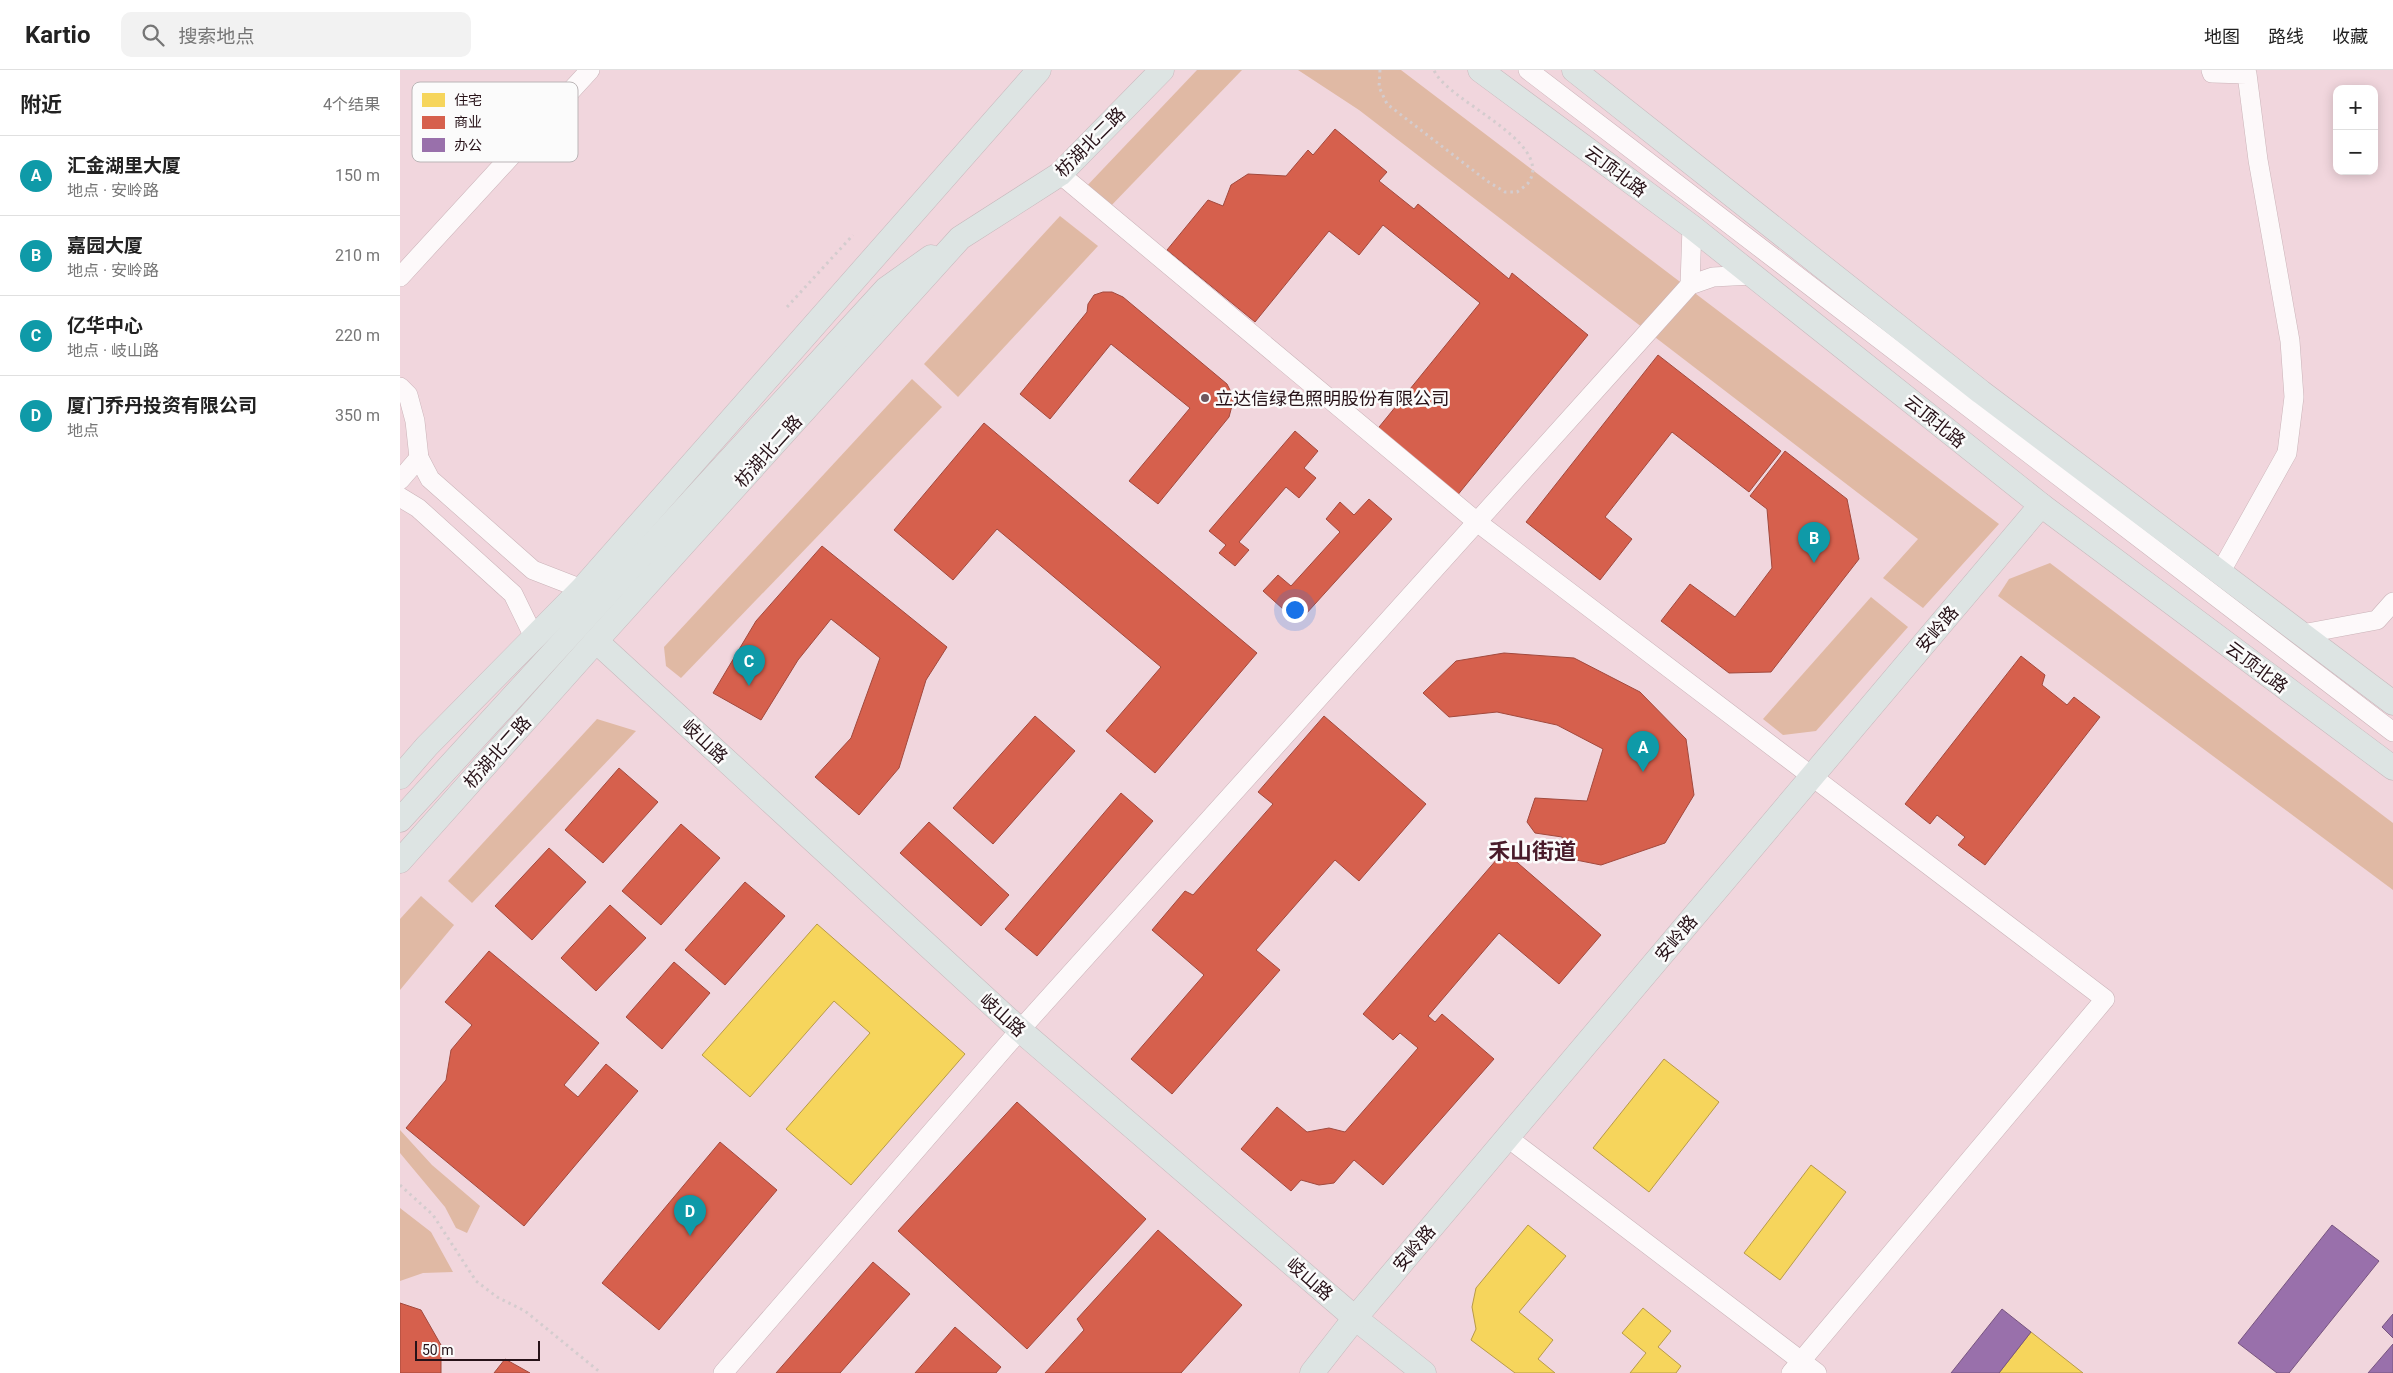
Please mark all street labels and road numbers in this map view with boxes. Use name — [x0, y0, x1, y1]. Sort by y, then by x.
street label: 枋湖北二路 — [1051, 103, 1129, 181]
street label: 云顶北路 — [1581, 141, 1651, 201]
street label: 云顶北路 — [1900, 390, 1970, 452]
street label: 枋湖北二路 — [730, 411, 806, 491]
street label: 安岭路 — [1912, 602, 1962, 656]
street label: 云顶北路 — [2222, 637, 2292, 697]
street label: 枋湖北二路 — [459, 712, 535, 792]
street label: 岐山路 — [678, 715, 732, 767]
street label: 安岭路 — [1651, 911, 1701, 965]
street label: 岐山路 — [976, 989, 1030, 1041]
street label: 安岭路 — [1389, 1221, 1439, 1275]
street label: 岐山路 — [1283, 1253, 1337, 1305]

